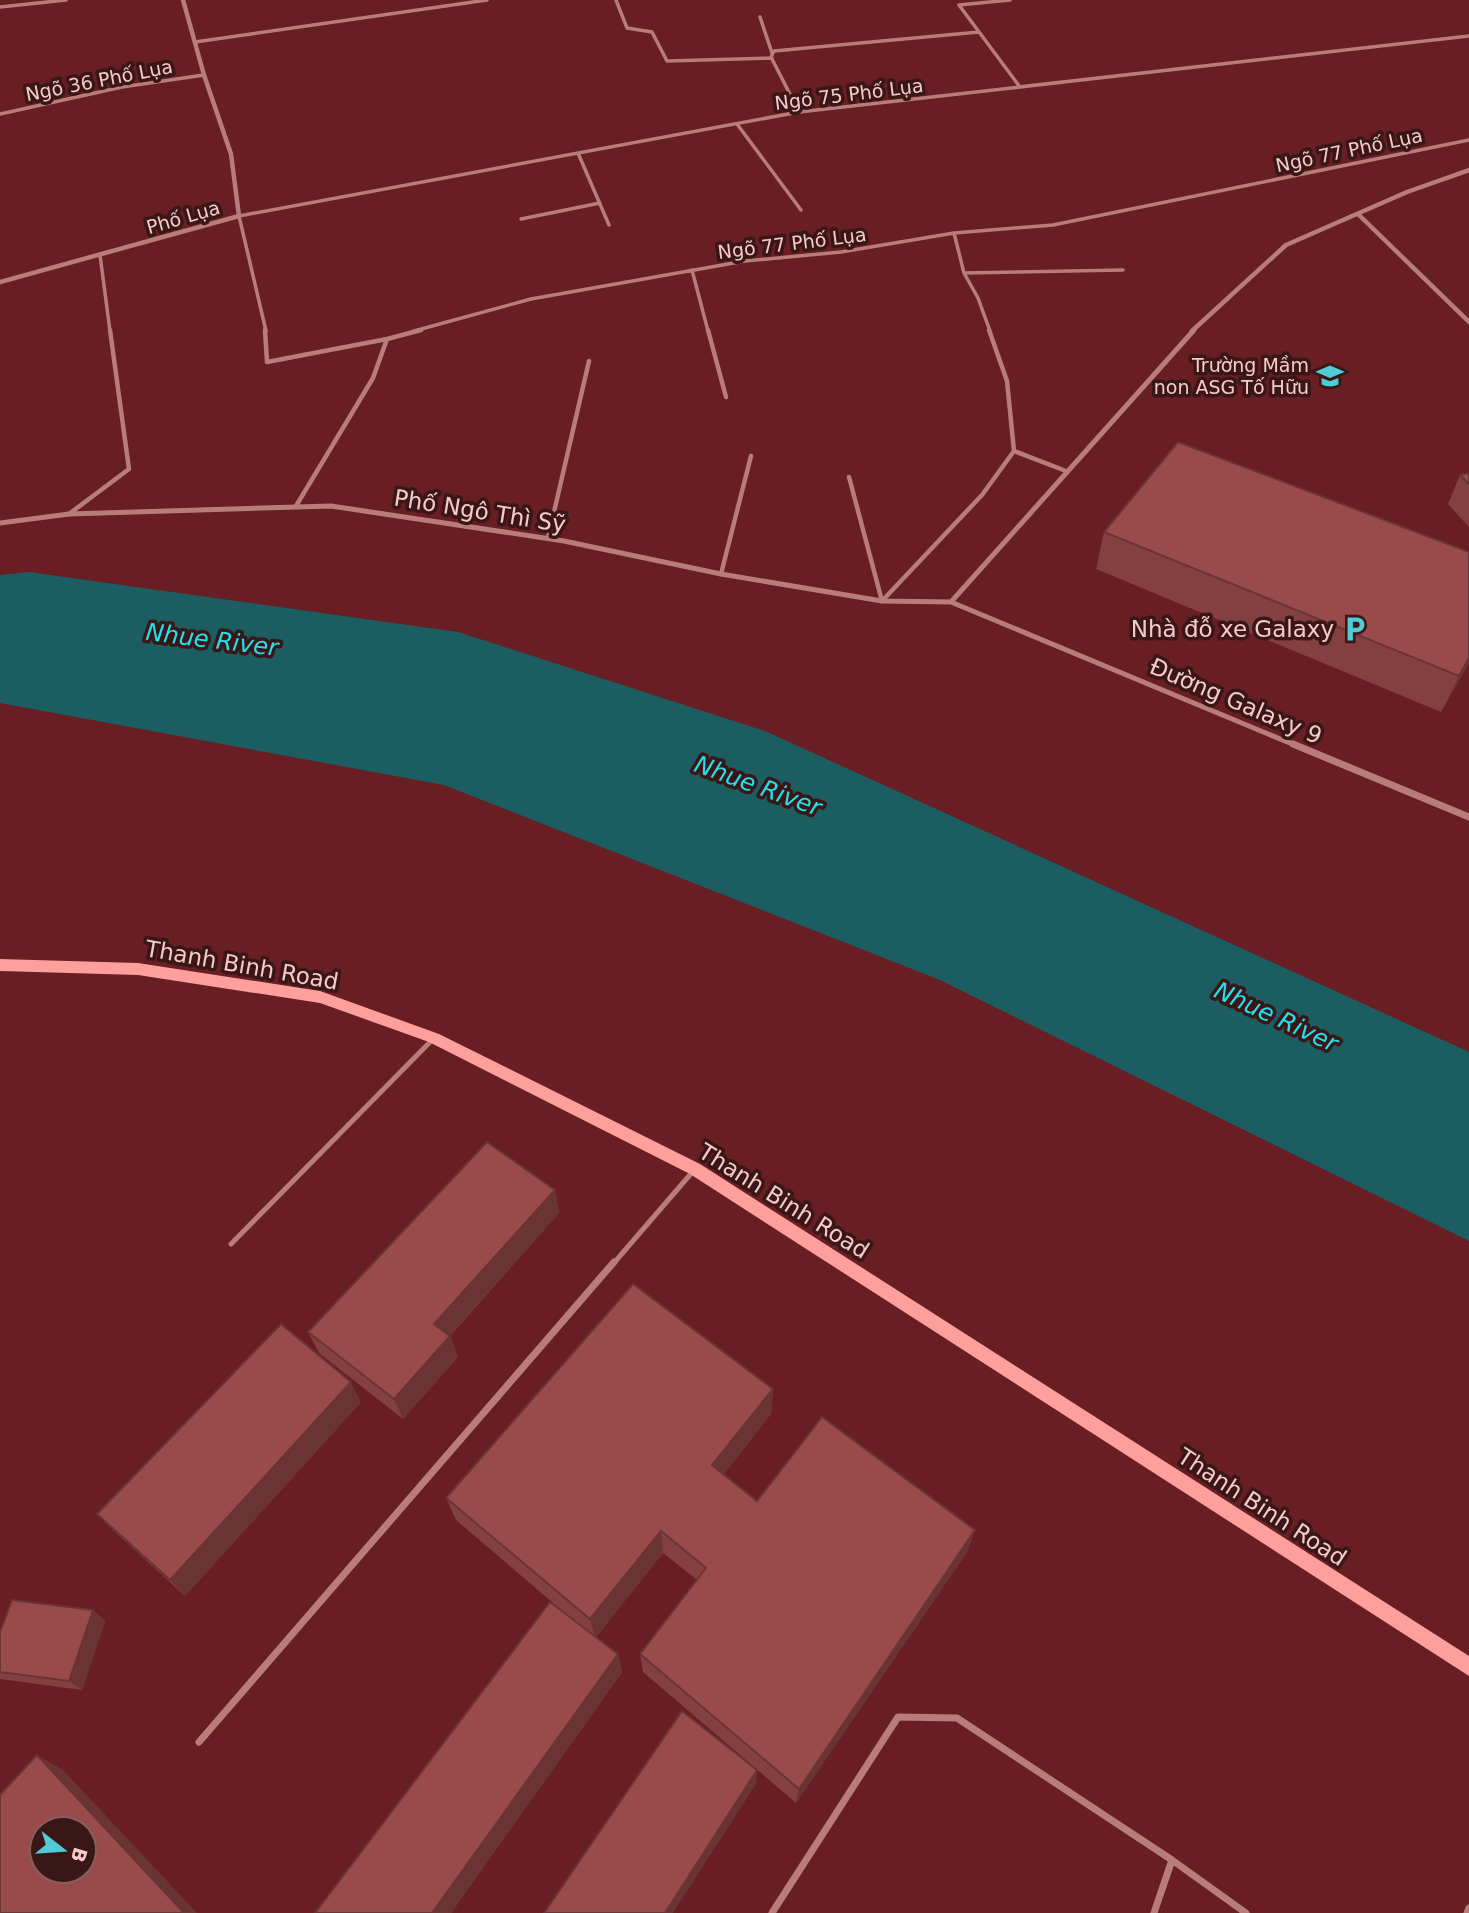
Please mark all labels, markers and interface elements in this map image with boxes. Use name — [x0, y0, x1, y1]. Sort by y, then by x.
street label: Ngõ 36 Phố Lụa — [23, 55, 175, 105]
street label: Ngõ 75 Phố Lụa — [773, 74, 925, 114]
street label: Ngõ 77 Phố Lụa — [1274, 124, 1424, 176]
street label: Phố Lụa — [144, 196, 222, 238]
street label: Ngõ 77 Phố Lụa — [716, 223, 868, 263]
place label: Trường Mầm non ASG Tố Hữu — [1154, 354, 1309, 398]
school or university icon: Trường Mầm non ASG Tố Hữu — [1315, 361, 1345, 391]
street label: Phố Ngô Thì Sỹ — [392, 485, 568, 537]
parking icon: Nhà đỗ xe Galaxy — [1340, 614, 1370, 644]
place label: Nhà đỗ xe Galaxy — [1131, 615, 1334, 642]
water label: Nhue River — [144, 618, 282, 662]
street label: Đường Galaxy 9 — [1146, 653, 1326, 749]
water label: Nhue River — [691, 750, 827, 823]
street label: Thanh Binh Road — [142, 935, 341, 995]
water label: Nhue River — [1210, 976, 1344, 1059]
street label: Thanh Binh Road — [693, 1138, 874, 1264]
street label: Thanh Binh Road — [1172, 1442, 1351, 1571]
north arrow — [28, 1815, 98, 1885]
text: B — [67, 1845, 92, 1865]

